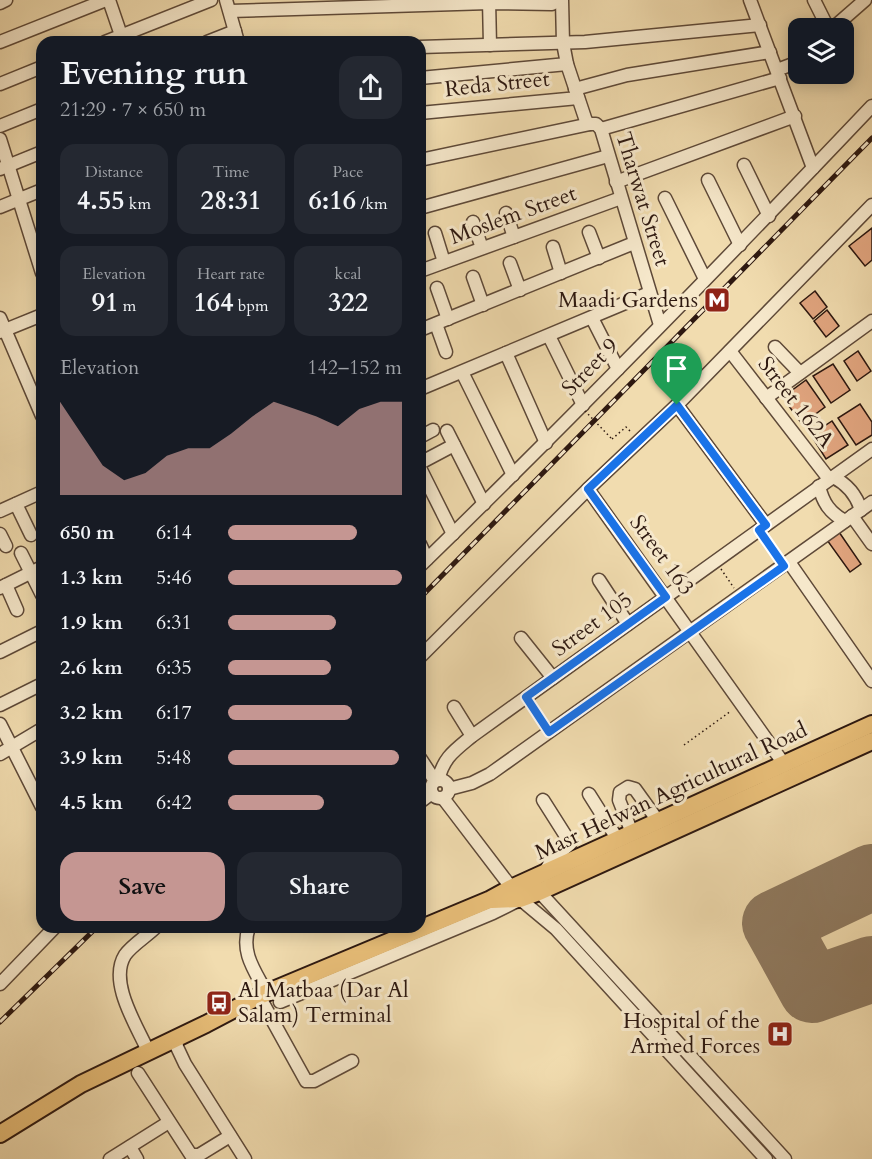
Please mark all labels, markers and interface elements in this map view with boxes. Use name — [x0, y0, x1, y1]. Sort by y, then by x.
map controls — [788, 18, 854, 84]
button: layers — [788, 18, 854, 84]
text: Evening run — [60, 51, 248, 96]
button: share — [339, 56, 402, 119]
street label: Reda Street — [443, 64, 551, 104]
text: 21:29 · 7 × 650 m — [60, 96, 206, 123]
street label: Tharwat Street — [608, 128, 678, 270]
text: Distance — [85, 161, 143, 183]
text: Time — [212, 161, 250, 183]
text: Pace — [333, 161, 363, 183]
street label: Moslem Street — [445, 178, 581, 252]
text: 4.55 — [77, 183, 125, 218]
text: 28:31 — [201, 183, 261, 218]
text: 6:16 — [308, 183, 356, 218]
text: km — [125, 193, 151, 215]
text: /km — [356, 193, 388, 215]
text: Elevation — [82, 263, 146, 285]
text: Heart rate — [197, 263, 265, 285]
text: kcal — [335, 263, 361, 285]
text: 91 — [92, 285, 118, 320]
text: 164 — [194, 285, 234, 320]
text: 322 — [328, 285, 368, 320]
place label: Maadi Gardens — [558, 285, 698, 315]
metro station icon: Maadi Gardens — [702, 285, 732, 315]
text: m — [118, 295, 136, 317]
text: bpm — [234, 295, 268, 317]
street label: Street 9 — [555, 331, 625, 403]
pin — [651, 343, 702, 405]
street label: Street 162A — [751, 350, 841, 454]
icon: arrive — [660, 352, 693, 385]
text: Elevation — [60, 354, 139, 381]
text: 142–152 m — [307, 354, 402, 381]
street label: Street 163 — [623, 509, 701, 601]
text: 650 m — [60, 519, 115, 546]
text: 6:14 — [156, 519, 192, 546]
text: 1.3 km — [60, 564, 123, 591]
text: 5:46 — [156, 564, 192, 591]
street label: Street 105 — [546, 585, 638, 663]
text: 1.9 km — [60, 609, 123, 636]
text: 6:31 — [156, 609, 192, 636]
text: 2.6 km — [60, 654, 123, 681]
text: 6:35 — [156, 654, 192, 681]
text: 3.2 km — [60, 699, 123, 726]
text: 6:17 — [156, 699, 192, 726]
street label: Masr Helwan Agricultural Road — [530, 714, 812, 867]
text: 3.9 km — [60, 744, 123, 771]
text: 5:48 — [156, 744, 192, 771]
text: 4.5 km — [60, 789, 123, 816]
text: 6:42 — [156, 789, 192, 816]
button: Save — [60, 852, 225, 921]
button: Share — [237, 852, 402, 921]
place label: Al Matbaa (Dar Al Salam) Terminal — [238, 975, 409, 1030]
bus stop icon: Al Matbaa (Dar Al Salam) Terminal — [204, 988, 234, 1018]
place label: Hospital of the Armed Forces — [623, 1006, 760, 1061]
hospital icon: Hospital of the Armed Forces — [765, 1019, 795, 1049]

